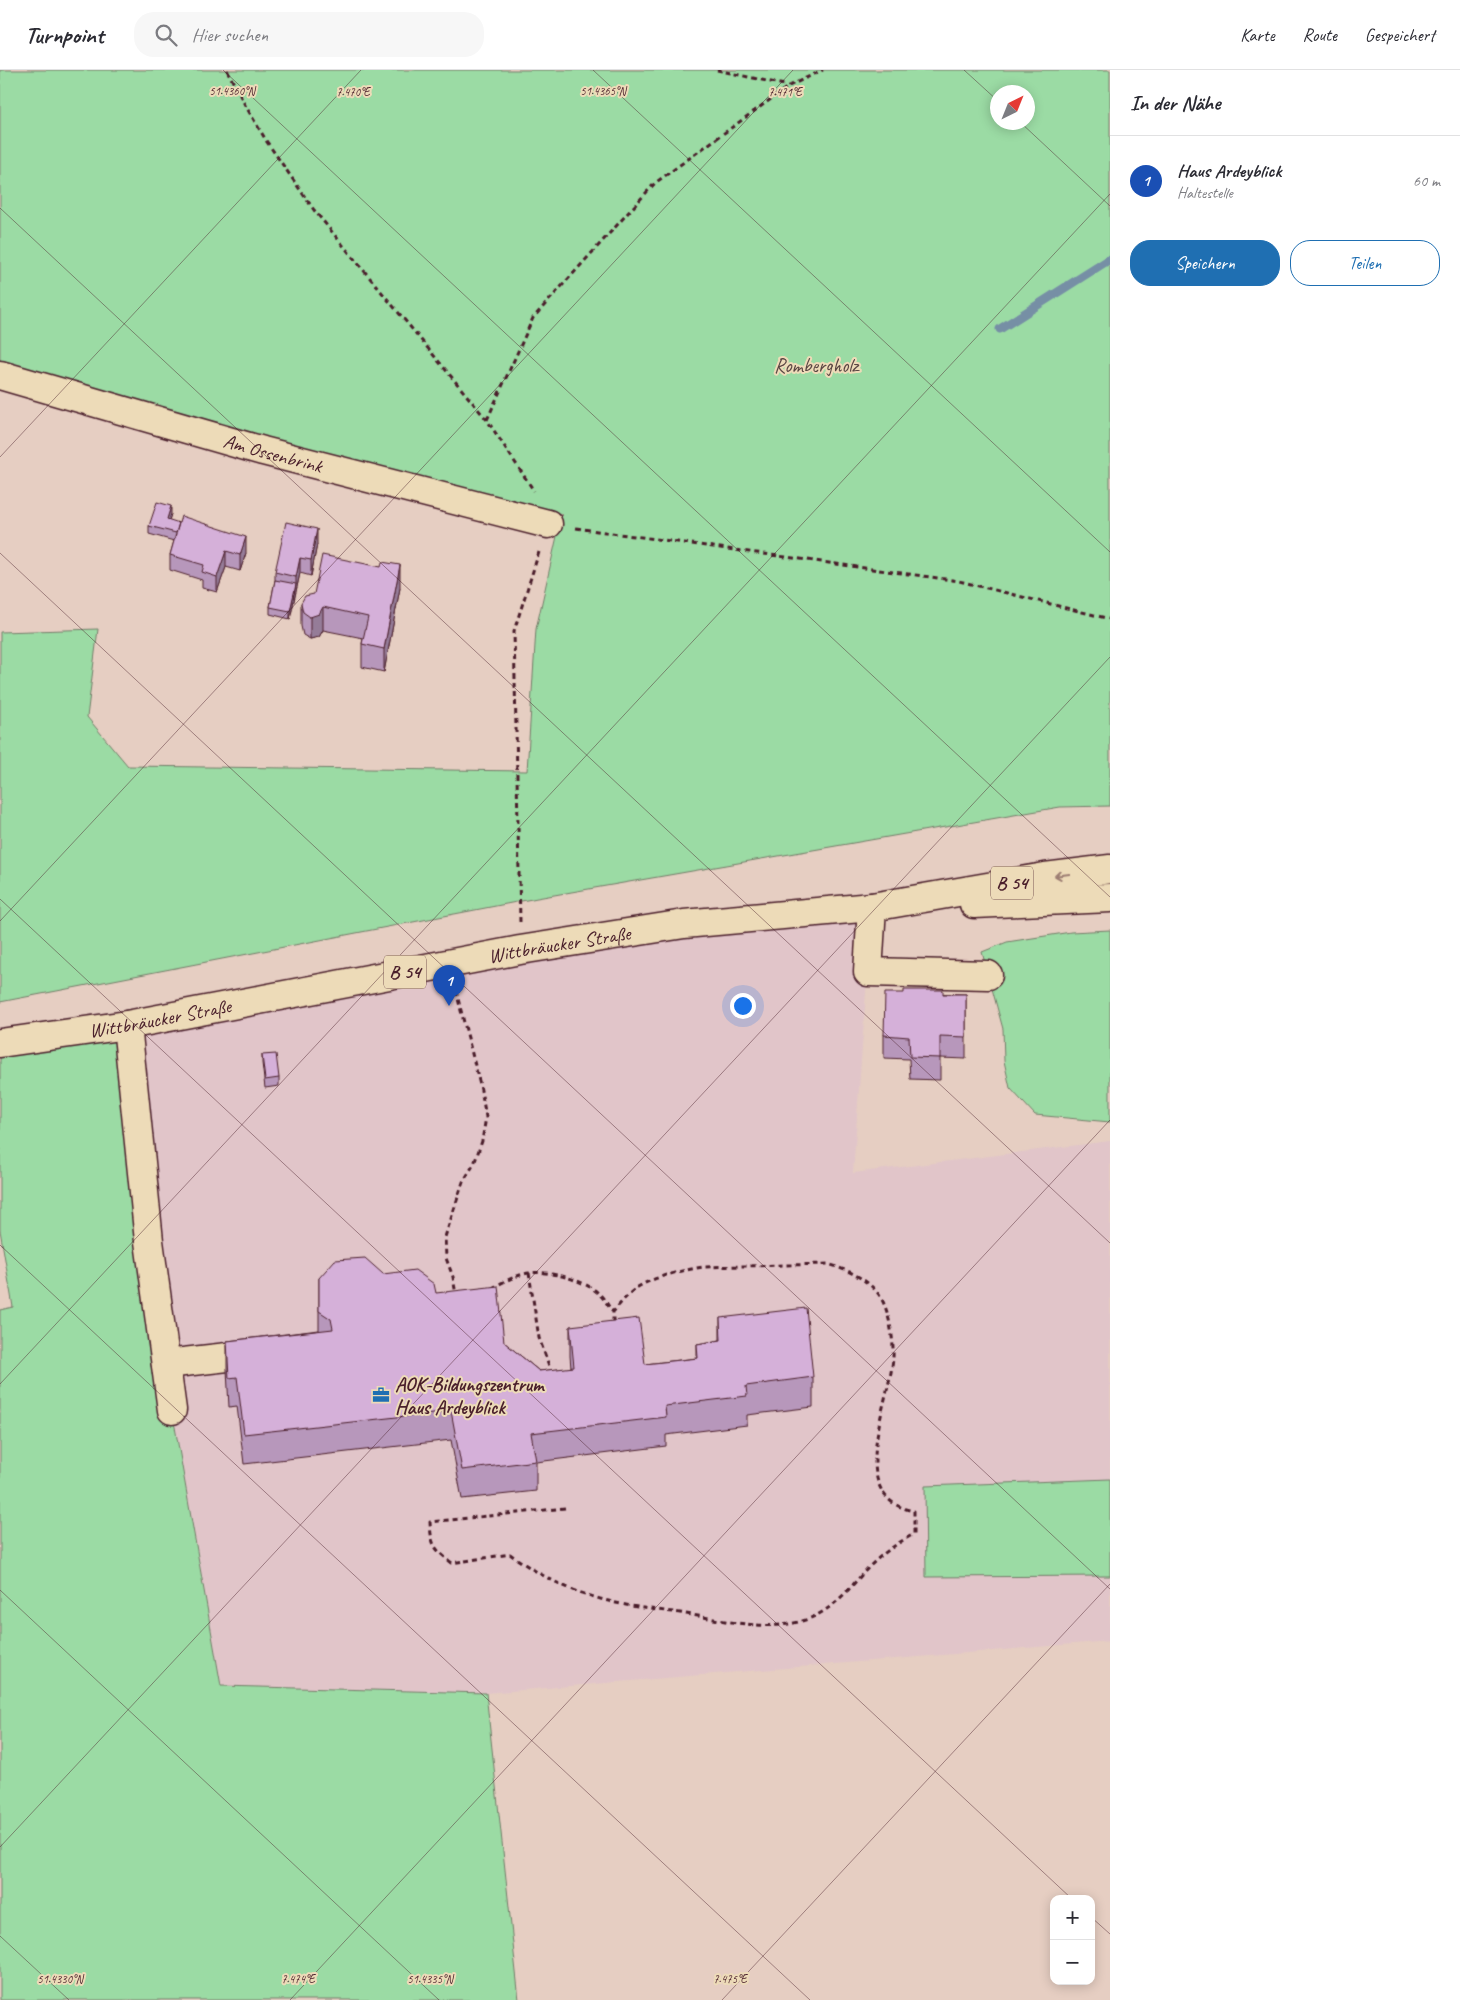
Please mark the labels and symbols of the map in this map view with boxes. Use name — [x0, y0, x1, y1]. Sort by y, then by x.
text: 51.4360°N — [209, 83, 256, 99]
text: 51.4365°N — [580, 83, 627, 99]
text: 7.470°E — [336, 84, 372, 100]
text: 7.471°E — [768, 84, 804, 100]
north arrow — [990, 85, 1035, 130]
park label: Rombergholz — [774, 353, 861, 378]
street label: Am Ossenbrink — [221, 428, 327, 479]
road number: B 54 — [991, 866, 1033, 900]
one-way arrow — [1054, 870, 1070, 880]
street label: Wittbräucker Straße — [486, 920, 634, 968]
road number: B 54 — [384, 956, 426, 989]
pin: 1 — [433, 965, 465, 1006]
street label: Wittbräucker Straße — [88, 993, 235, 1043]
your location — [730, 993, 756, 1019]
place label: AOK-Bildungszentrum Haus Ardeyblick — [395, 1372, 545, 1420]
office icon: AOK-Bildungszentrum Haus Ardeyblick — [371, 1385, 391, 1405]
text: 51.4330°N — [37, 1971, 84, 1987]
text: 7.474°E — [281, 1971, 317, 1987]
text: 51.4335°N — [407, 1971, 454, 1987]
text: 7.475°E — [713, 1971, 749, 1987]

